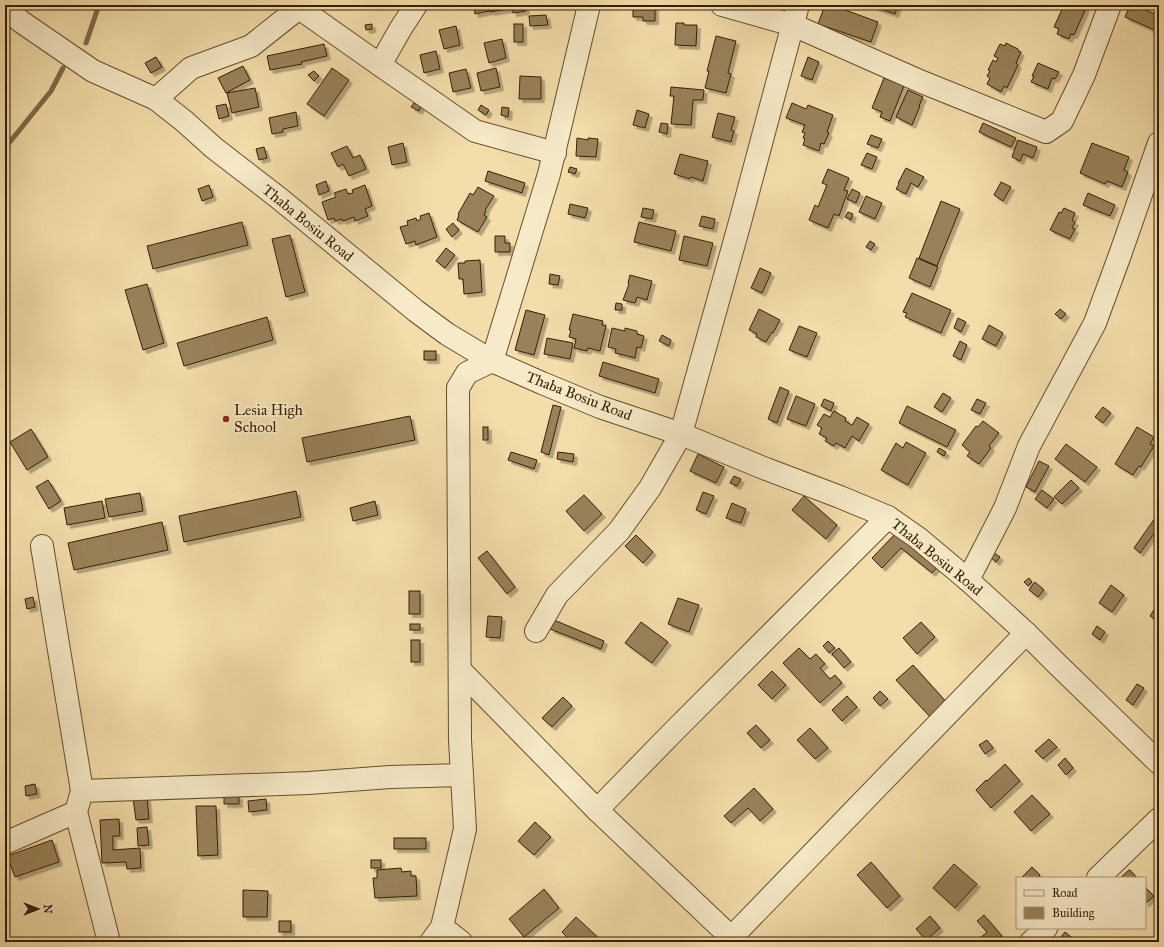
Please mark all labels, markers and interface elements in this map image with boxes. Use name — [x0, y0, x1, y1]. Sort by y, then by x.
street label: Thaba Bosiu Road — [259, 181, 358, 266]
street label: Thaba Bosiu Road — [523, 368, 635, 425]
place label: Lesia High School — [234, 401, 304, 436]
marker: Lesia High School — [221, 414, 231, 424]
street label: Thaba Bosiu Road — [888, 515, 987, 600]
legend — [1016, 877, 1146, 929]
text: Road — [1052, 886, 1078, 900]
north arrow — [18, 889, 58, 929]
text: N — [41, 904, 54, 914]
text: Building — [1052, 906, 1095, 921]

